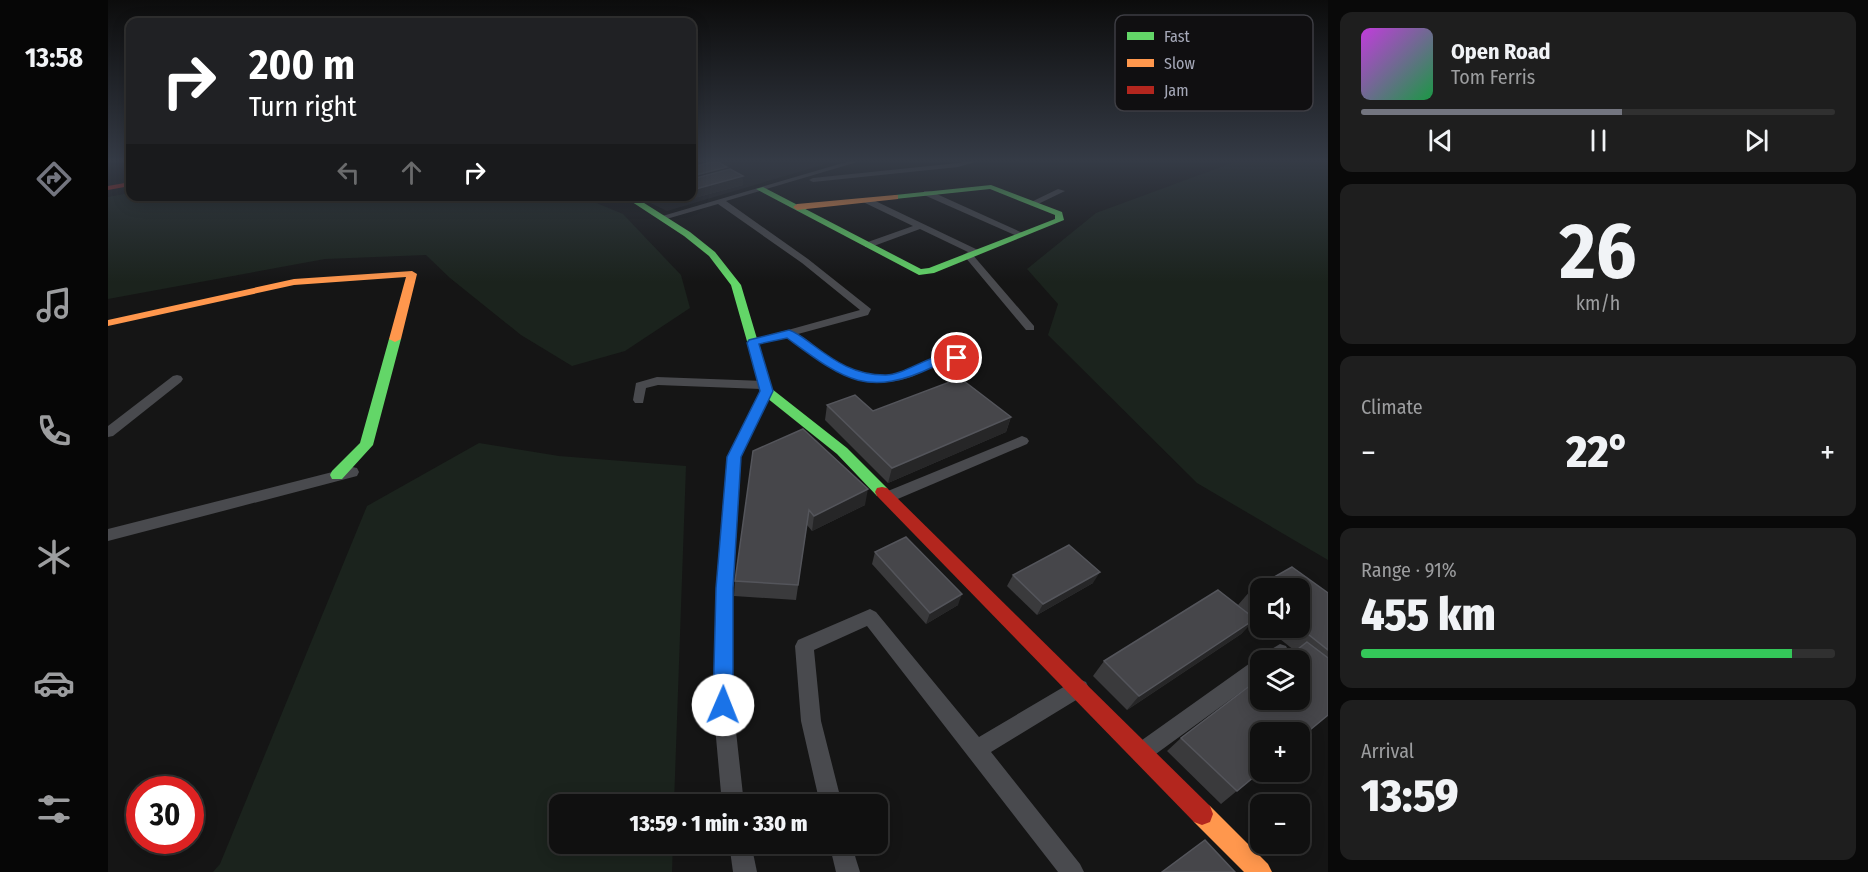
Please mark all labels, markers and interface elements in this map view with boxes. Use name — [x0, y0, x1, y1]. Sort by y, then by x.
legend — [1115, 15, 1313, 111]
text: Fast — [1164, 27, 1191, 46]
text: Open Road — [1451, 38, 1551, 65]
text: 200 m — [249, 40, 355, 90]
text: 13:58 — [25, 42, 83, 74]
icon: right — [150, 42, 228, 120]
text: Slow — [1164, 54, 1195, 73]
text: Tom Ferris — [1451, 65, 1535, 89]
text: Jam — [1164, 81, 1189, 100]
text: Turn right — [249, 91, 357, 123]
icon: previous — [1424, 124, 1457, 157]
icon: pause — [1582, 124, 1615, 157]
icon: next — [1740, 124, 1773, 157]
icon: left — [332, 156, 365, 189]
icon: ahead — [395, 156, 428, 189]
icon: right — [458, 156, 491, 189]
icon: directions — [33, 158, 75, 200]
text: 26 — [1560, 205, 1636, 299]
icon: music — [33, 284, 75, 326]
text: km/h — [1576, 291, 1620, 315]
pin — [931, 332, 982, 383]
icon: arrive — [940, 341, 973, 374]
text: Climate — [1361, 395, 1423, 419]
icon: phone — [33, 410, 75, 452]
text: 22° — [1566, 425, 1630, 479]
text: − — [1361, 433, 1376, 473]
text: + — [1820, 433, 1835, 473]
icon: climate — [33, 536, 75, 578]
text: Range · 91% — [1361, 558, 1457, 582]
map controls — [1250, 578, 1310, 854]
button: sound — [1250, 578, 1310, 638]
text: 455 km — [1361, 588, 1496, 642]
button: layers — [1250, 650, 1310, 710]
icon: car — [33, 662, 75, 704]
position arrow — [691, 673, 755, 737]
button: + — [1250, 722, 1310, 782]
text: Arrival — [1361, 739, 1414, 763]
text: 13:59 — [1361, 769, 1459, 823]
speed limit sign: 30 — [126, 776, 204, 854]
icon: filters — [33, 788, 75, 830]
button: − — [1250, 794, 1310, 854]
text: 13:59 · 1 min · 330 m — [630, 810, 807, 837]

